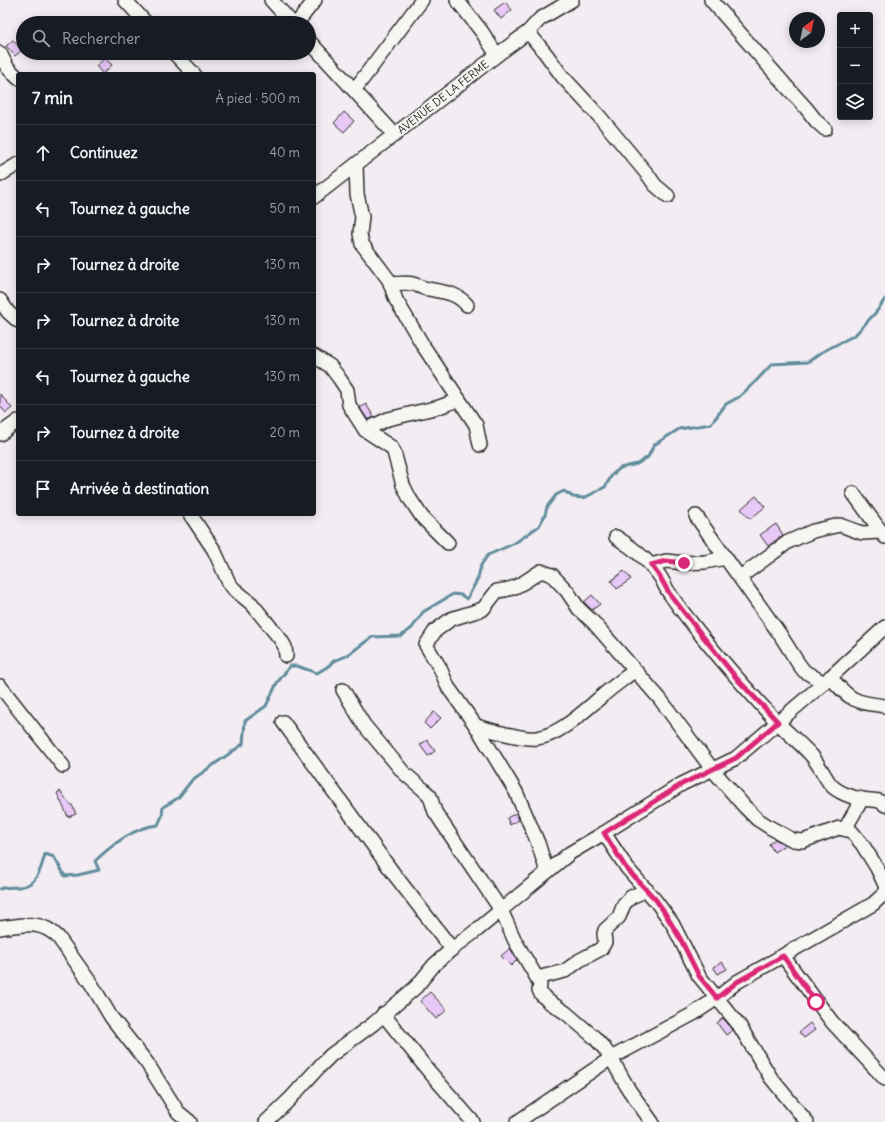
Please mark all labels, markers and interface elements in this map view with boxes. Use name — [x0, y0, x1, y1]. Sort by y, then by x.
north arrow — [789, 12, 825, 48]
map controls — [837, 12, 873, 120]
button: + — [837, 12, 873, 48]
search box — [16, 16, 316, 60]
icon: search — [30, 27, 52, 49]
text: Rechercher — [62, 29, 140, 48]
button: − — [837, 48, 873, 84]
street label: AVENUE DE LA FERME — [395, 57, 491, 137]
button: layers — [837, 84, 873, 120]
text: 7 min — [32, 87, 73, 109]
text: À pied · 500 m — [215, 90, 300, 107]
icon: ahead — [32, 142, 54, 164]
text: Continuez — [70, 143, 138, 162]
text: 40 m — [269, 144, 300, 161]
icon: left — [32, 198, 54, 220]
text: Tournez à gauche — [70, 199, 190, 218]
text: 50 m — [269, 200, 300, 217]
icon: right — [32, 254, 54, 276]
text: Tournez à droite — [70, 255, 179, 274]
text: 130 m — [264, 256, 300, 273]
icon: right — [32, 310, 54, 332]
text: Tournez à droite — [70, 311, 179, 330]
text: 130 m — [264, 312, 300, 329]
icon: left — [32, 366, 54, 388]
text: Tournez à gauche — [70, 367, 190, 386]
text: 130 m — [264, 368, 300, 385]
icon: right — [32, 422, 54, 444]
text: Tournez à droite — [70, 423, 179, 442]
text: 20 m — [270, 424, 300, 441]
icon: arrive — [32, 478, 54, 500]
text: Arrivée à destination — [70, 479, 209, 498]
route end — [675, 554, 693, 572]
route start — [807, 993, 825, 1011]

